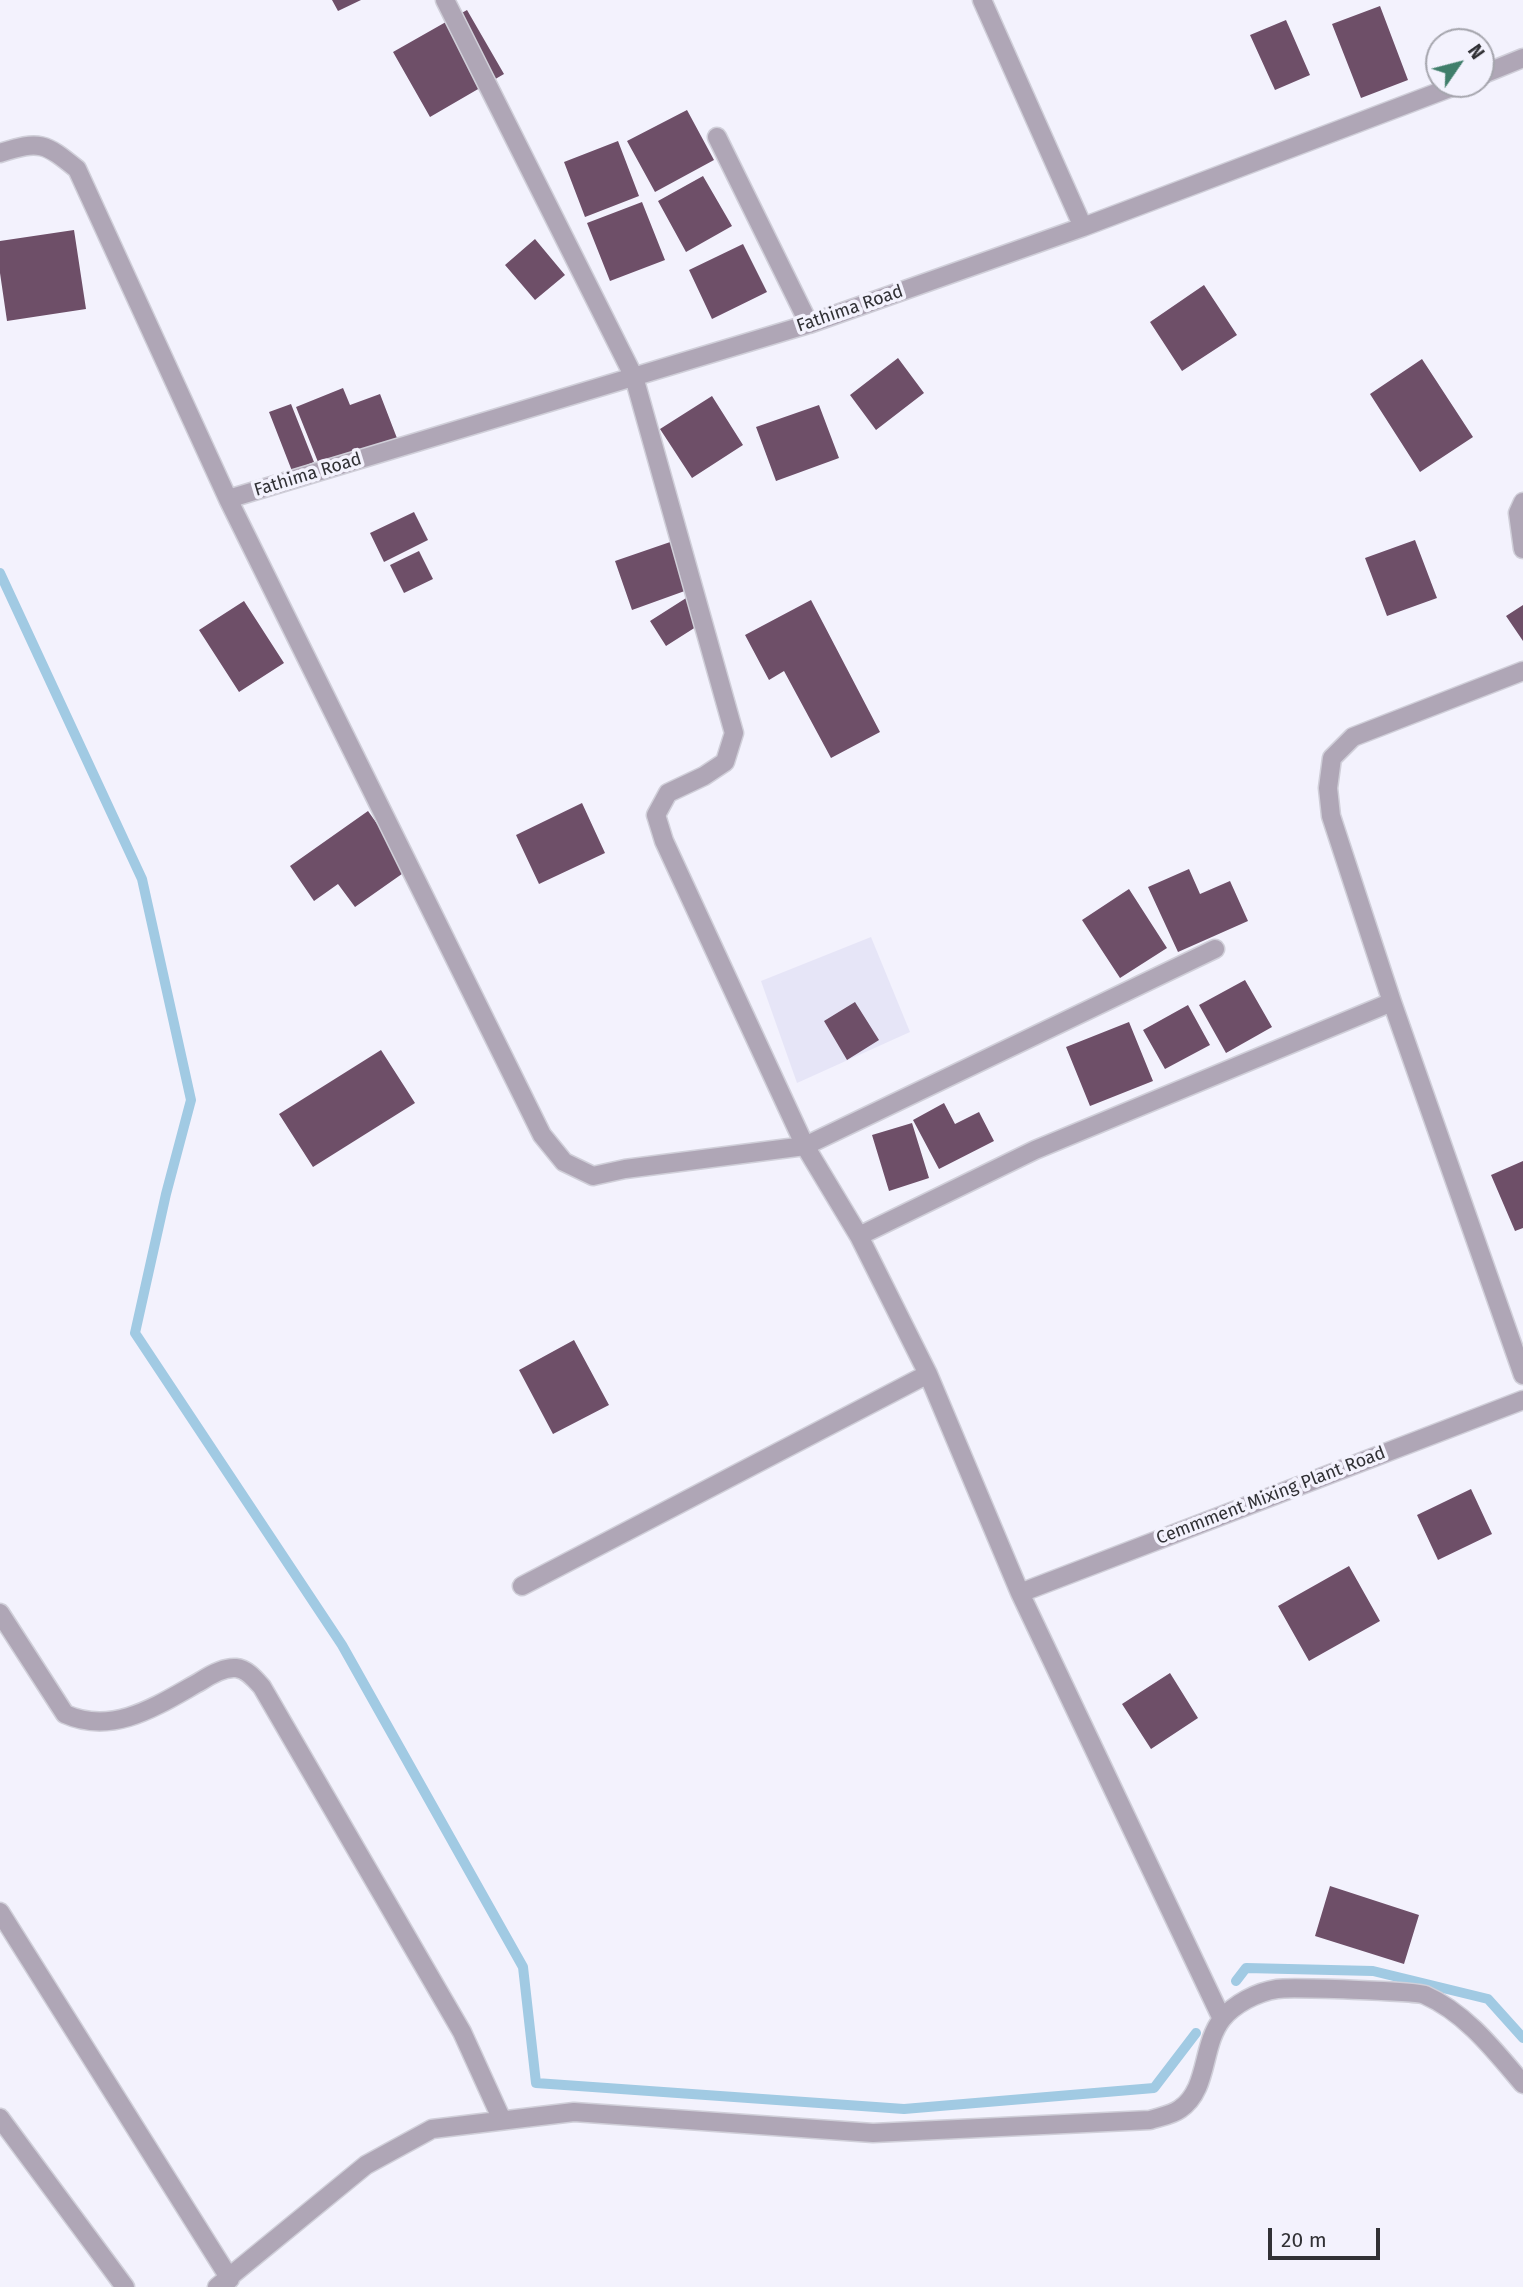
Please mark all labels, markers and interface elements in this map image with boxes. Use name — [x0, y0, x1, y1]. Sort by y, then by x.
north arrow — [1425, 28, 1495, 98]
text: N — [1463, 40, 1489, 64]
street label: Fathima Road — [794, 281, 906, 337]
street label: Fathima Road — [252, 448, 364, 502]
street label: Cemmment Mixing Plant Road — [1153, 1442, 1389, 1550]
scale bar — [1271, 2214, 1383, 2258]
text: 20 m — [1281, 2227, 1327, 2253]

